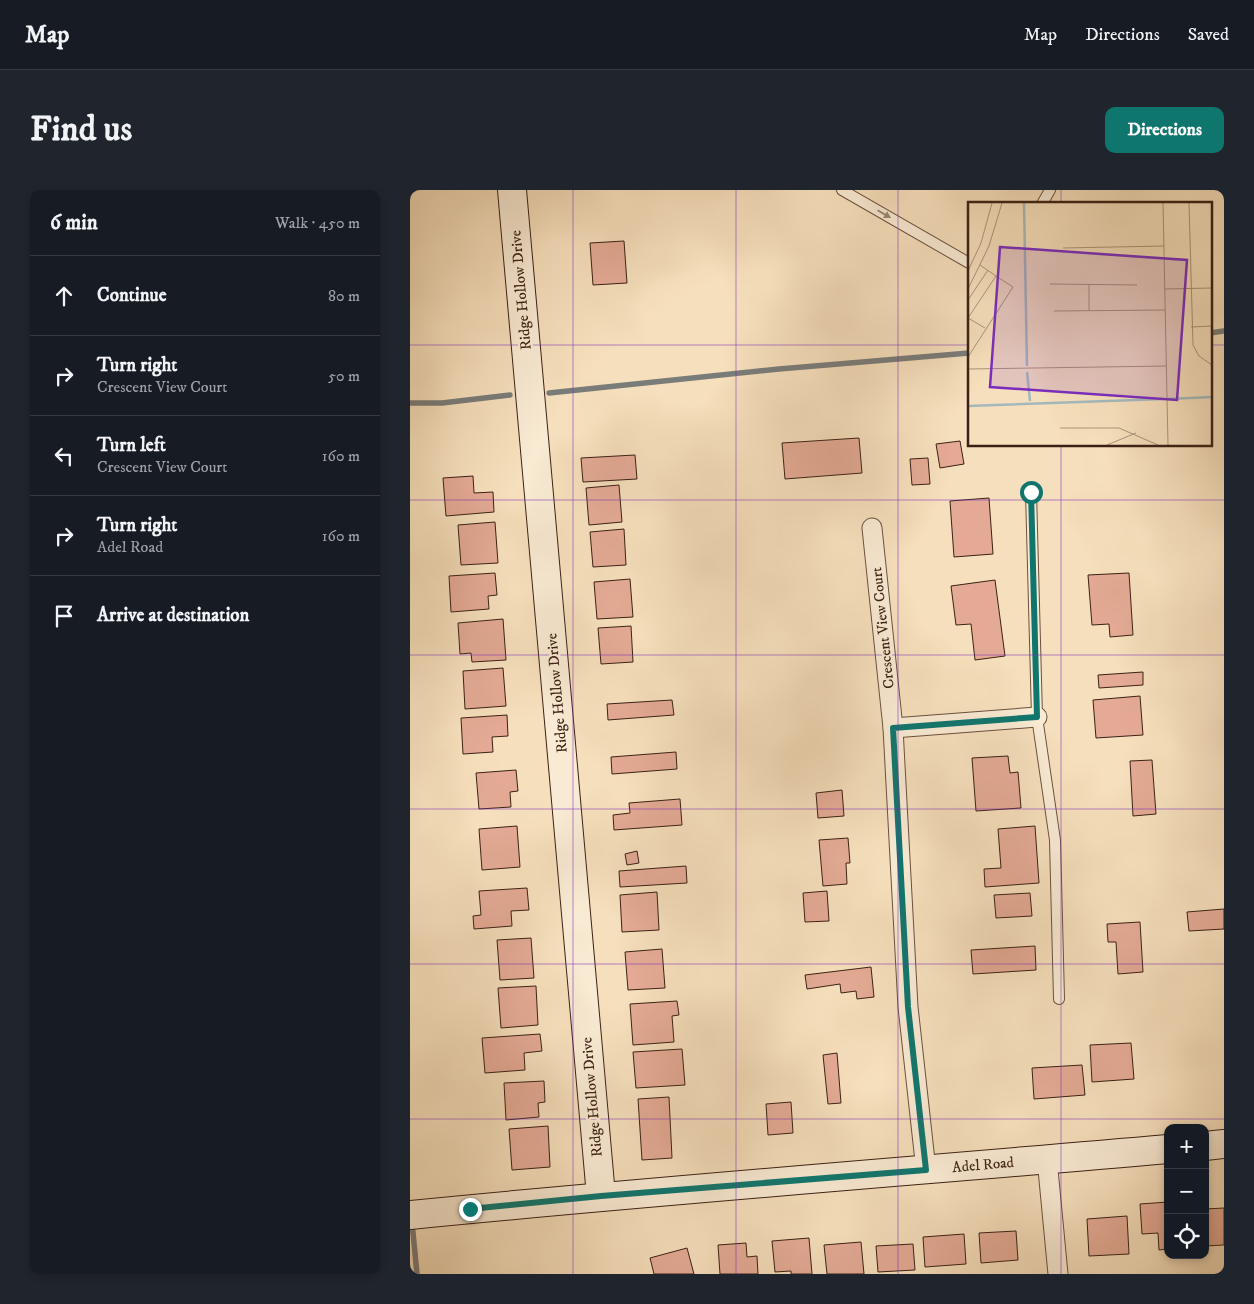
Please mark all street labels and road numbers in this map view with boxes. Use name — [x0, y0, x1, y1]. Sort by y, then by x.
street label: Ridge Hollow Drive — [506, 229, 536, 351]
street label: Crescent View Court — [867, 566, 899, 690]
street label: Ridge Hollow Drive — [542, 632, 572, 754]
street label: Ridge Hollow Drive — [577, 1036, 607, 1158]
street label: Adel Road — [951, 1153, 1015, 1177]

